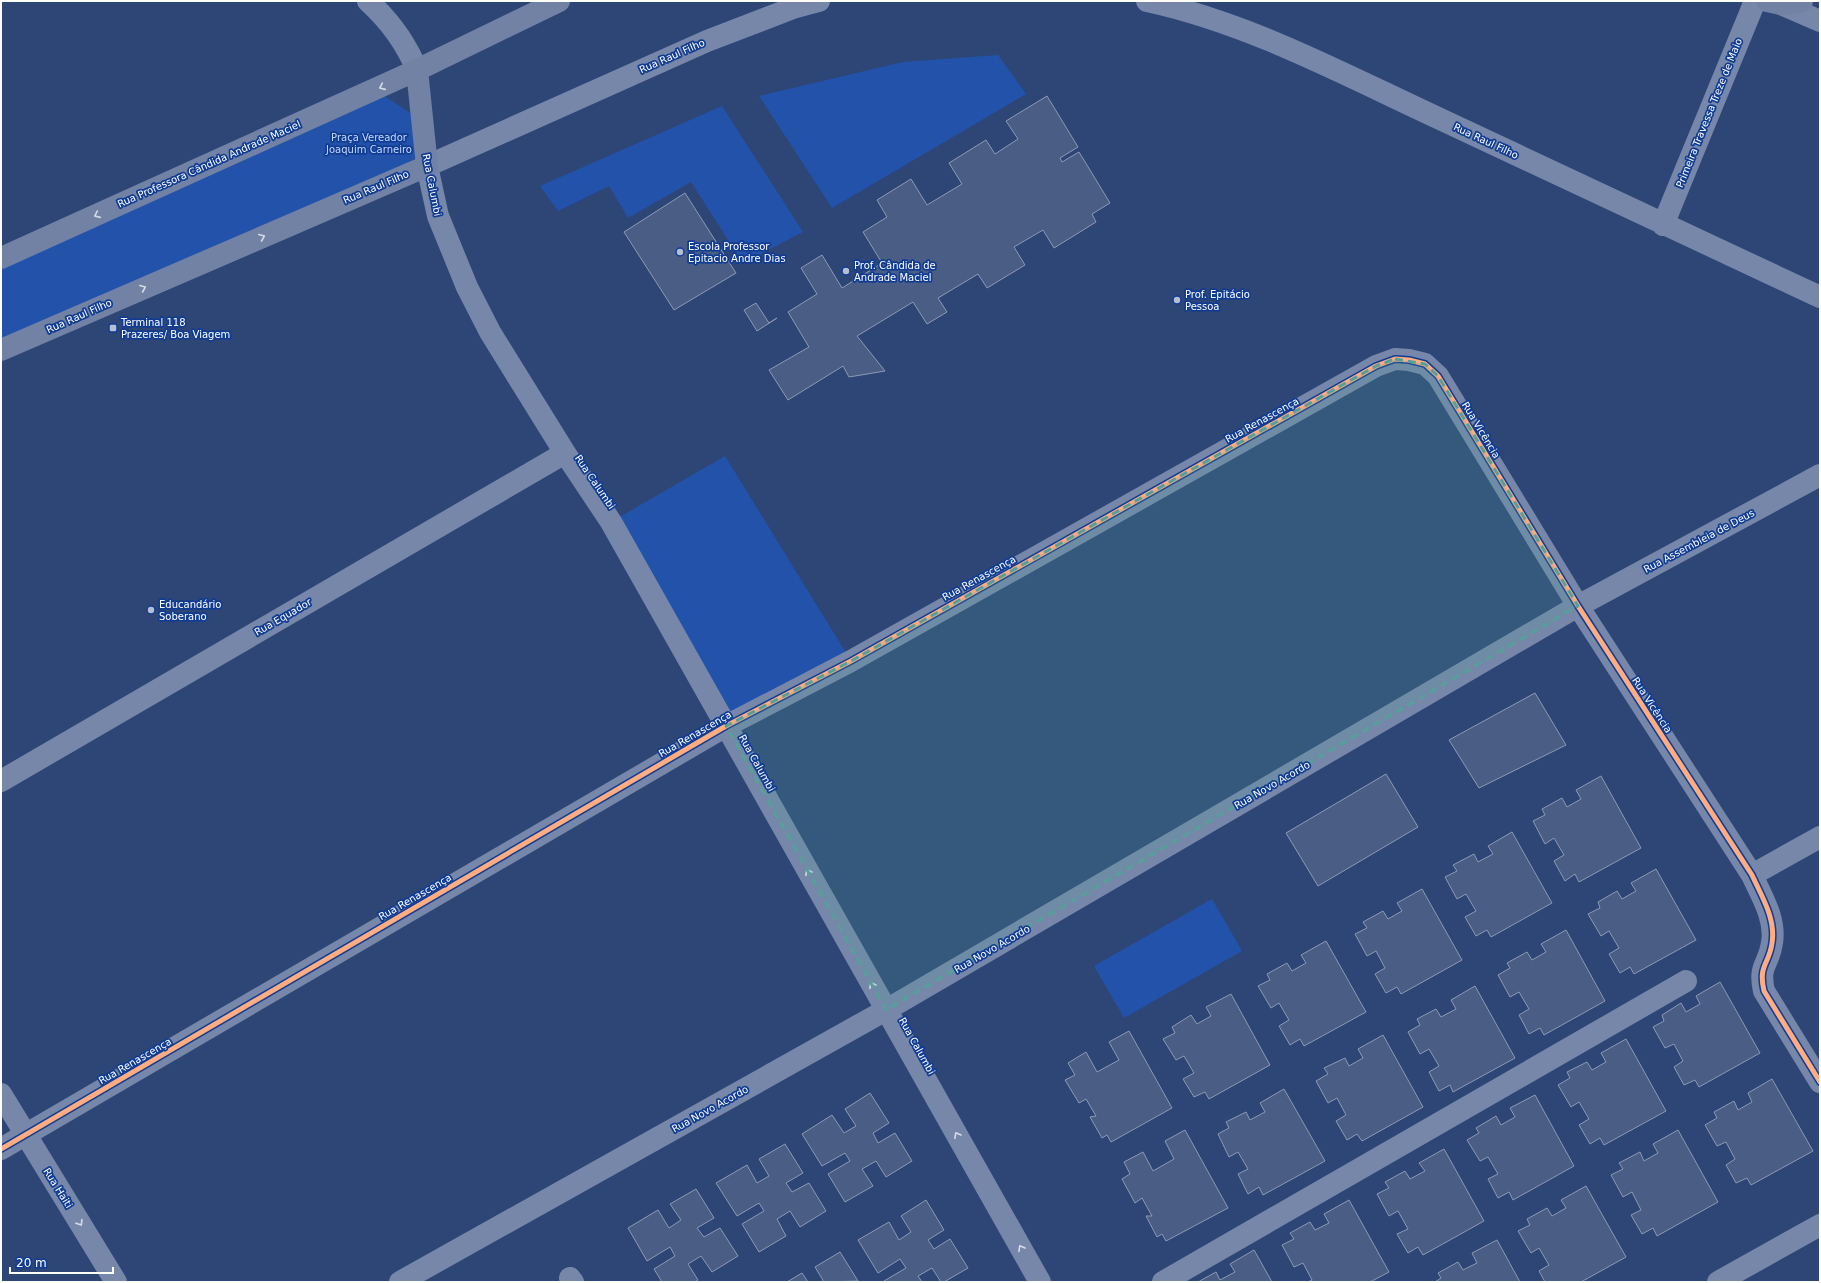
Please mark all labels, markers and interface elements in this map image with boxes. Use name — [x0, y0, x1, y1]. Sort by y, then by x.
street label: Rua Raul Filho — [638, 37, 706, 75]
street label: Primeira Travessa Treze de Maio — [1674, 37, 1744, 189]
one-way arrow — [378, 82, 385, 90]
street label: Rua Professora Cândida Andrade Maciel — [116, 118, 302, 210]
street label: Rua Raul Filho — [1452, 121, 1520, 161]
park label: Praça Vereador Joaquim Carneiro — [325, 132, 412, 155]
street label: Rua Calumbi — [421, 153, 443, 217]
street label: Rua Raul Filho — [341, 168, 411, 206]
one-way arrow — [94, 210, 102, 218]
one-way arrow — [258, 234, 265, 242]
place label: Escola Professor Epitacio Andre Dias — [688, 241, 786, 264]
marker: Escola Professor Epitacio Andre Dias — [675, 247, 685, 257]
place label: Prof. Cândida de Andrade Maciel — [854, 260, 936, 283]
marker: Prof. Cândida de Andrade Maciel — [841, 266, 851, 276]
one-way arrow — [139, 285, 146, 293]
place label: Prof. Epitácio Pessoa — [1185, 289, 1250, 312]
marker: Prof. Epitácio Pessoa — [1172, 295, 1182, 305]
street label: Rua Raul Filho — [45, 297, 113, 335]
place label: Terminal 118 Prazeres/ Boa Viagem — [120, 317, 230, 340]
marker: Terminal 118 Prazeres/ Boa Viagem — [108, 323, 118, 333]
street label: Rua Renascença — [1223, 395, 1301, 445]
street label: Rua Vicência — [1460, 400, 1502, 460]
street label: Rua Calumbi — [573, 453, 617, 511]
street label: Rua Assembleia de Deus — [1642, 507, 1756, 575]
street label: Rua Renascença — [940, 553, 1018, 603]
street label: Rua Equador — [253, 596, 314, 638]
place label: Educandário Soberano — [159, 599, 221, 622]
marker: Educandário Soberano — [146, 605, 156, 615]
street label: Rua Vicência — [1630, 675, 1674, 735]
street label: Rua Renascença — [657, 709, 733, 759]
street label: Rua Calumbi — [737, 733, 777, 793]
street label: Rua Novo Acordo — [1232, 759, 1312, 811]
one-way arrow — [806, 869, 813, 876]
street label: Rua Renascença — [377, 872, 453, 922]
street label: Rua Novo Acordo — [952, 923, 1032, 975]
one-way arrow — [869, 982, 877, 989]
street label: Rua Calumbi — [897, 1016, 937, 1076]
street label: Rua Renascença — [97, 1036, 173, 1086]
street label: Rua Novo Acordo — [670, 1083, 750, 1135]
one-way arrow — [954, 1132, 961, 1139]
street label: Rua Haiti — [41, 1166, 75, 1210]
one-way arrow — [75, 1219, 83, 1226]
one-way arrow — [1018, 1245, 1025, 1252]
scale bar — [10, 1249, 113, 1275]
text: 20 m — [16, 1256, 47, 1270]

